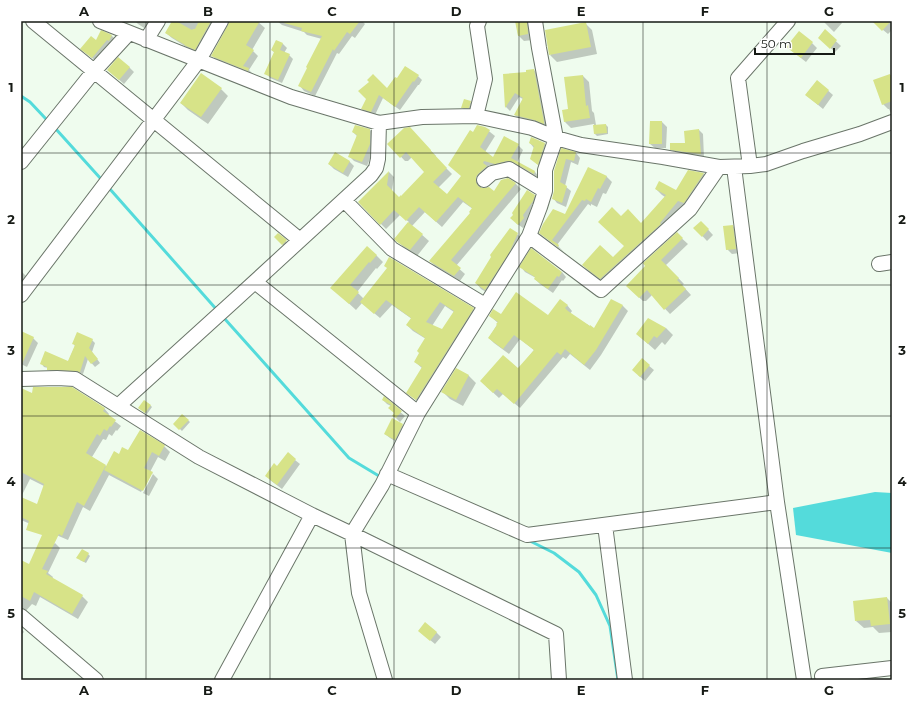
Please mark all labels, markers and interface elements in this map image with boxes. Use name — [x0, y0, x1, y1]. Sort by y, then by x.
text: A — [78, 3, 90, 19]
text: B — [203, 3, 213, 19]
text: C — [327, 3, 337, 19]
text: D — [451, 3, 462, 19]
text: E — [577, 3, 586, 19]
text: F — [701, 3, 709, 19]
text: G — [824, 3, 834, 19]
scale bar — [755, 30, 834, 56]
text: 50 m — [761, 36, 792, 51]
text: 1 — [8, 79, 14, 95]
text: 1 — [899, 79, 905, 95]
text: 2 — [7, 211, 15, 227]
text: 2 — [898, 211, 906, 227]
text: 3 — [6, 342, 15, 358]
text: 3 — [897, 342, 906, 358]
text: 4 — [7, 473, 16, 489]
text: 4 — [898, 473, 907, 489]
text: 5 — [7, 605, 15, 621]
text: 5 — [898, 605, 906, 621]
text: A — [78, 682, 90, 698]
text: B — [203, 682, 213, 698]
text: C — [327, 682, 337, 698]
text: D — [451, 682, 462, 698]
text: E — [577, 682, 586, 698]
text: F — [701, 682, 709, 698]
text: G — [824, 682, 834, 698]

